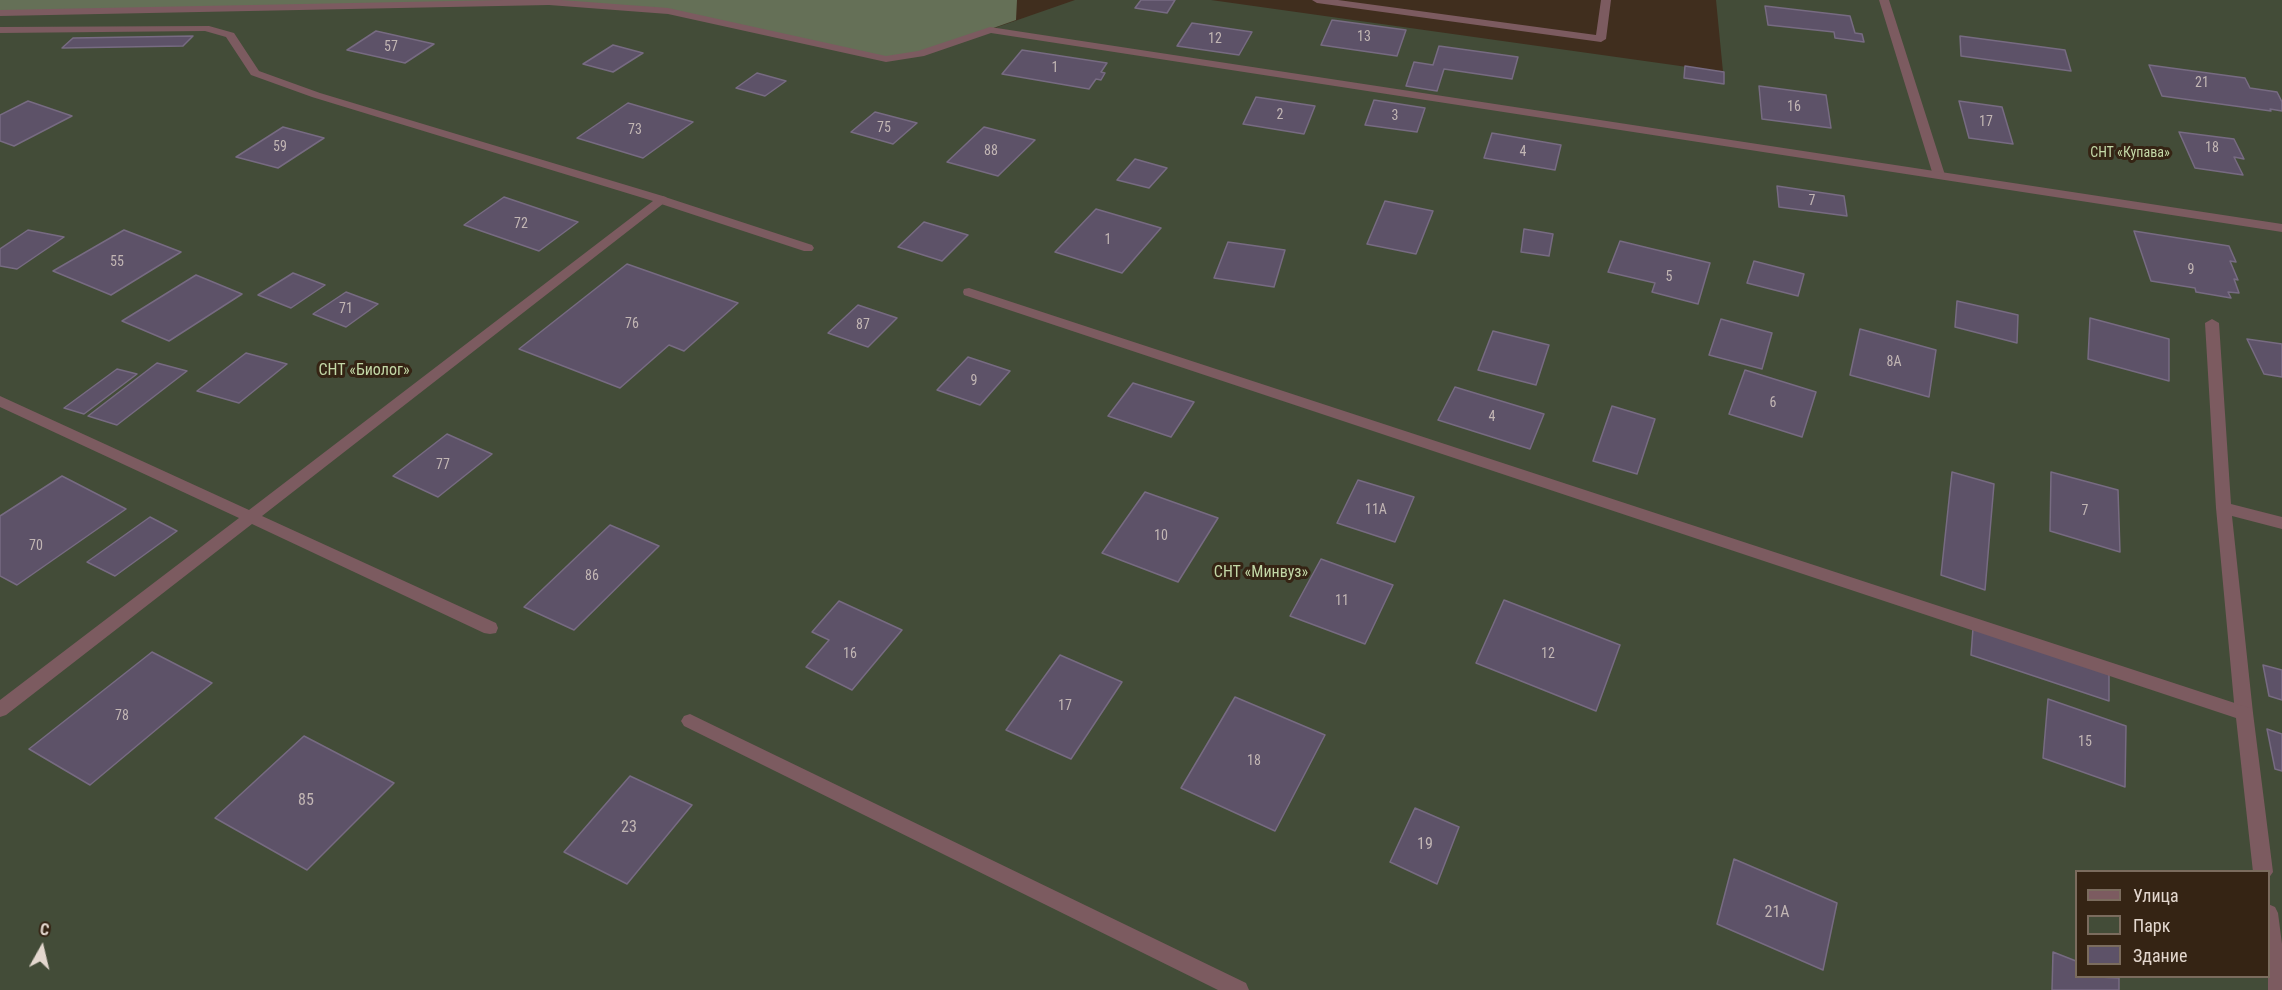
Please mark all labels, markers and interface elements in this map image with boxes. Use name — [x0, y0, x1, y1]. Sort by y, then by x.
house number: 13 — [1357, 29, 1371, 45]
house number: 12 — [1208, 31, 1222, 47]
house number: 57 — [384, 39, 398, 55]
house number: 1 — [1052, 60, 1058, 76]
house number: 21 — [2195, 75, 2209, 91]
house number: 16 — [1787, 99, 1801, 115]
house number: 2 — [1277, 107, 1283, 123]
house number: 3 — [1392, 108, 1398, 124]
house number: 17 — [1979, 114, 1993, 130]
house number: 75 — [877, 120, 891, 136]
house number: 73 — [628, 122, 642, 138]
house number: 59 — [273, 139, 287, 155]
house number: 18 — [2205, 140, 2219, 156]
house number: 88 — [984, 143, 998, 159]
house number: 4 — [1520, 144, 1526, 160]
park label: СНТ «Купава» — [2090, 145, 2170, 161]
house number: 7 — [1809, 193, 1815, 209]
house number: 72 — [514, 216, 528, 232]
house number: 1 — [1105, 232, 1111, 248]
house number: 55 — [110, 254, 124, 270]
house number: 9 — [2188, 262, 2194, 278]
house number: 5 — [1666, 269, 1672, 285]
house number: 71 — [339, 301, 353, 317]
house number: 76 — [625, 316, 639, 332]
house number: 87 — [856, 317, 870, 333]
house number: 8А — [1887, 354, 1901, 370]
park label: СНТ «Биолог» — [318, 361, 410, 381]
house number: 9 — [971, 373, 977, 389]
house number: 6 — [1770, 395, 1776, 411]
house number: 4 — [1489, 409, 1495, 425]
house number: 77 — [436, 457, 450, 473]
house number: 11А — [1365, 502, 1387, 518]
house number: 7 — [2082, 503, 2088, 519]
house number: 10 — [1154, 528, 1168, 544]
house number: 70 — [29, 538, 43, 554]
park label: СНТ «Минвуз» — [1214, 563, 1308, 583]
house number: 86 — [585, 568, 599, 584]
house number: 11 — [1335, 593, 1349, 609]
house number: 16 — [843, 646, 857, 662]
house number: 12 — [1541, 646, 1555, 662]
house number: 17 — [1058, 698, 1072, 714]
house number: 78 — [115, 708, 129, 724]
house number: 15 — [2078, 734, 2092, 750]
house number: 18 — [1247, 753, 1261, 769]
house number: 85 — [298, 791, 314, 811]
house number: 23 — [621, 818, 637, 838]
house number: 19 — [1417, 835, 1433, 855]
legend — [2075, 870, 2270, 978]
text: Улица — [2133, 885, 2179, 906]
house number: 21А — [1764, 903, 1790, 923]
text: Парк — [2133, 915, 2170, 936]
north arrow — [12, 918, 72, 978]
text: С — [39, 920, 50, 940]
text: Здание — [2133, 945, 2187, 966]

